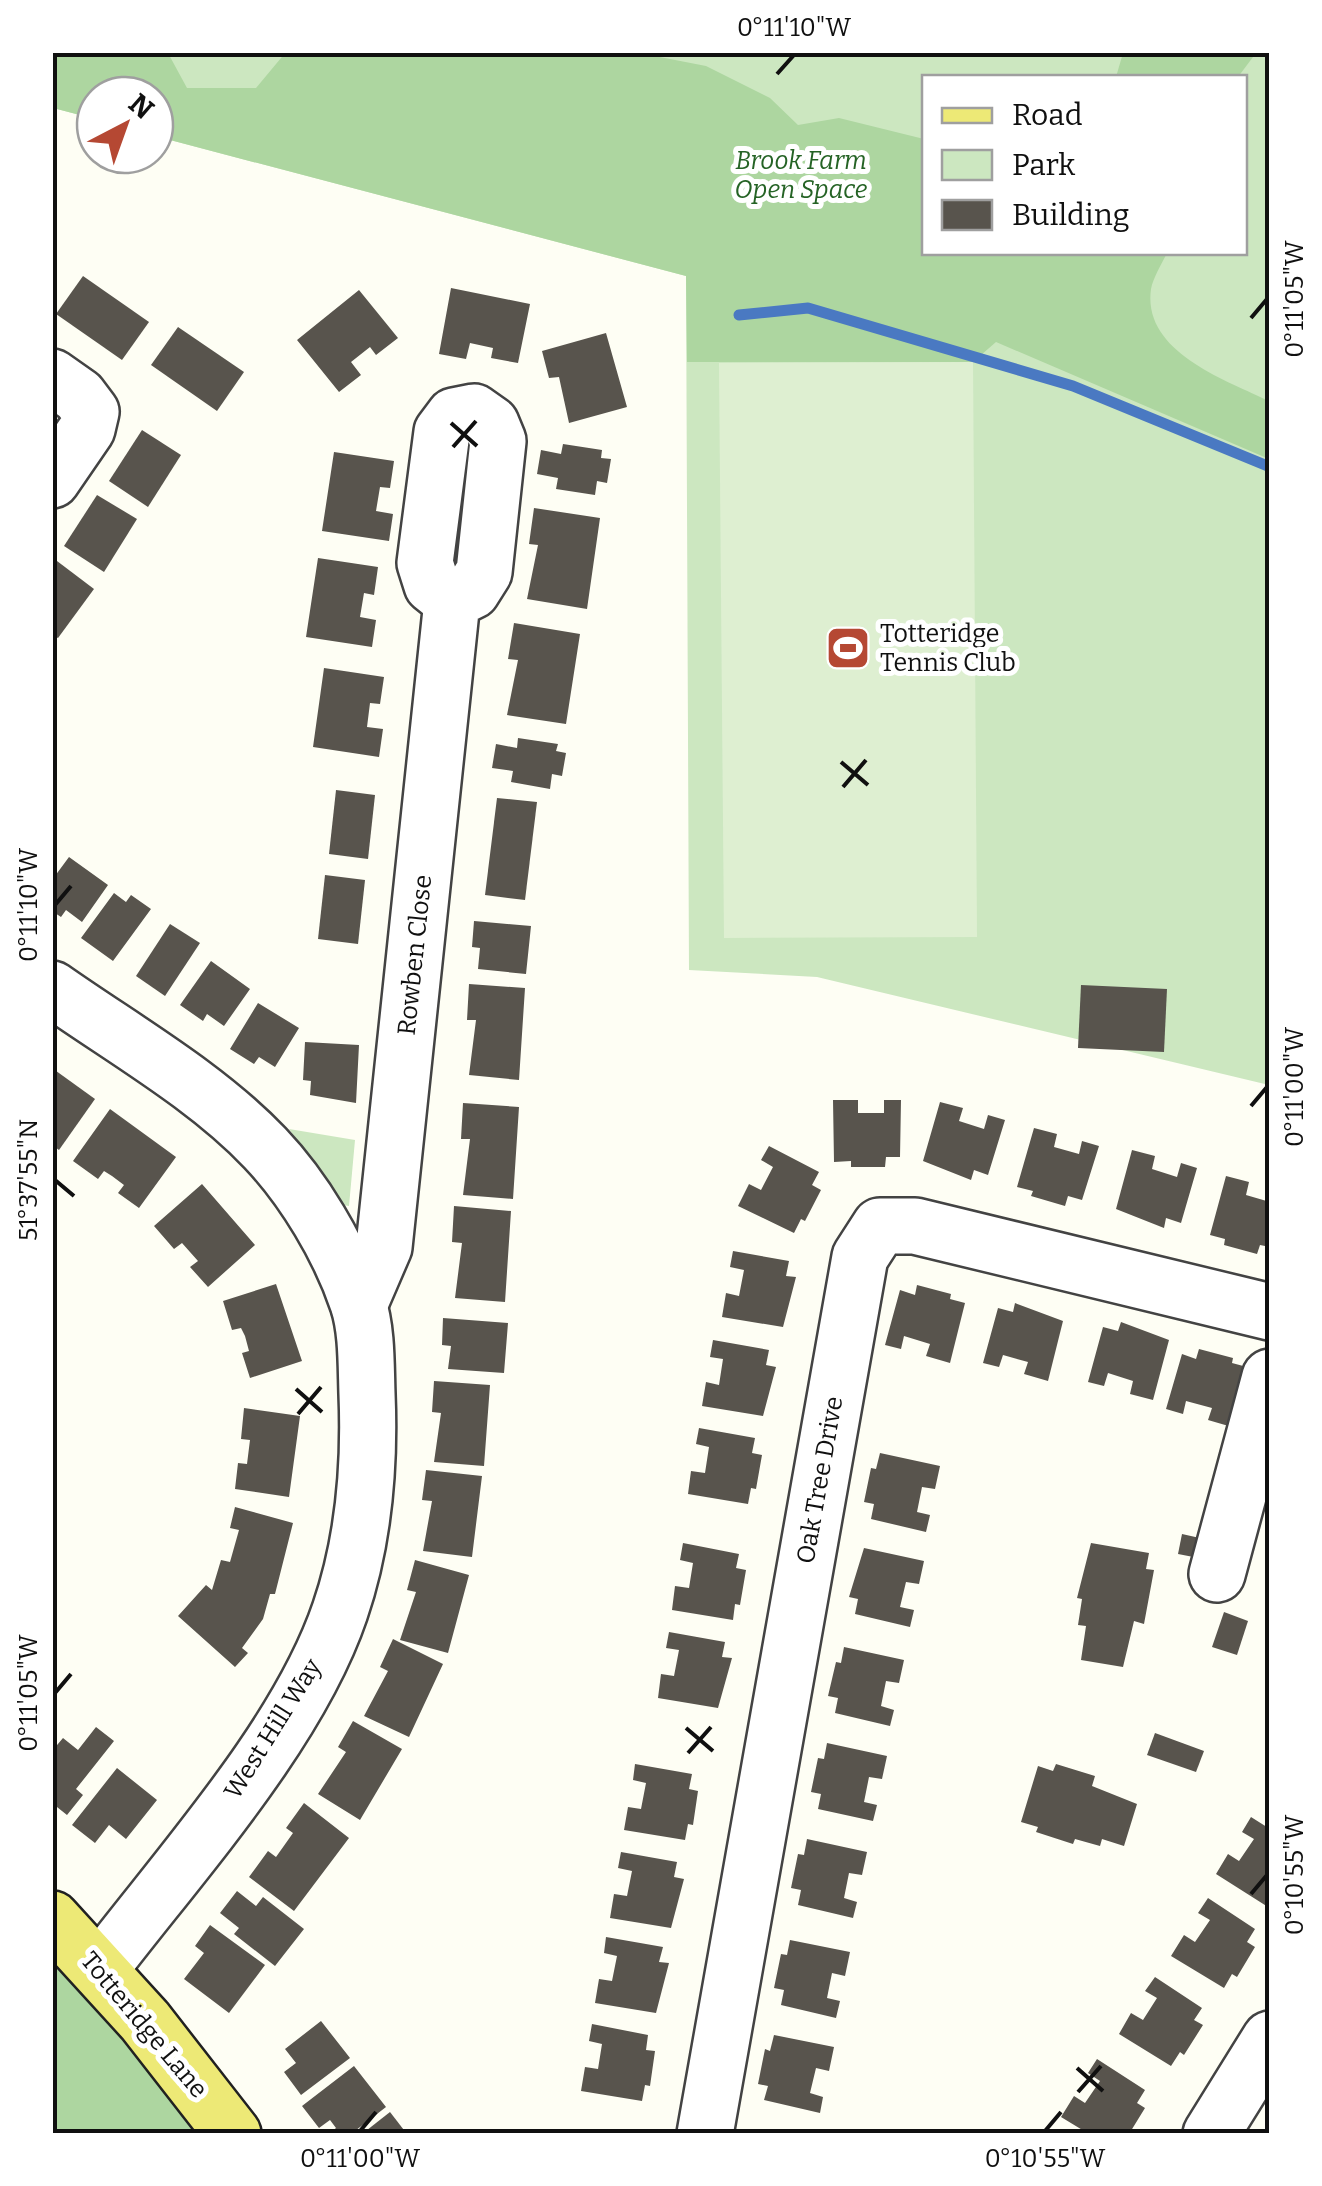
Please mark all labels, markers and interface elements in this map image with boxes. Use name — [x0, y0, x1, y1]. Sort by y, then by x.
text: 0°11'10"W — [737, 13, 851, 43]
north arrow — [75, 75, 175, 175]
legend — [922, 75, 1247, 255]
text: N — [122, 87, 160, 126]
text: Road — [1012, 97, 1083, 133]
park label: Brook Farm Open Space — [735, 146, 868, 205]
text: Park — [1012, 147, 1075, 183]
text: Building — [1012, 197, 1130, 233]
text: 0°11'05"W — [1280, 240, 1310, 358]
place label: Totteridge Tennis Club — [880, 619, 1016, 678]
sports icon: Totteridge Tennis Club — [825, 625, 871, 671]
text: 0°11'10"W — [14, 848, 44, 962]
street label: Rowben Close — [392, 873, 438, 1037]
text: 0°11'00"W — [1280, 1027, 1310, 1147]
text: 51°37'55"N — [14, 1119, 44, 1241]
street label: Oak Tree Drive — [791, 1394, 849, 1566]
text: 0°11'05"W — [14, 1634, 44, 1752]
street label: West Hill Way — [218, 1653, 328, 1805]
text: 0°10'55"W — [1280, 1814, 1310, 1935]
street label: Totteridge Lane — [74, 1946, 214, 2104]
text: 0°11'00"W — [300, 2144, 420, 2174]
text: 0°10'55"W — [985, 2144, 1106, 2174]

